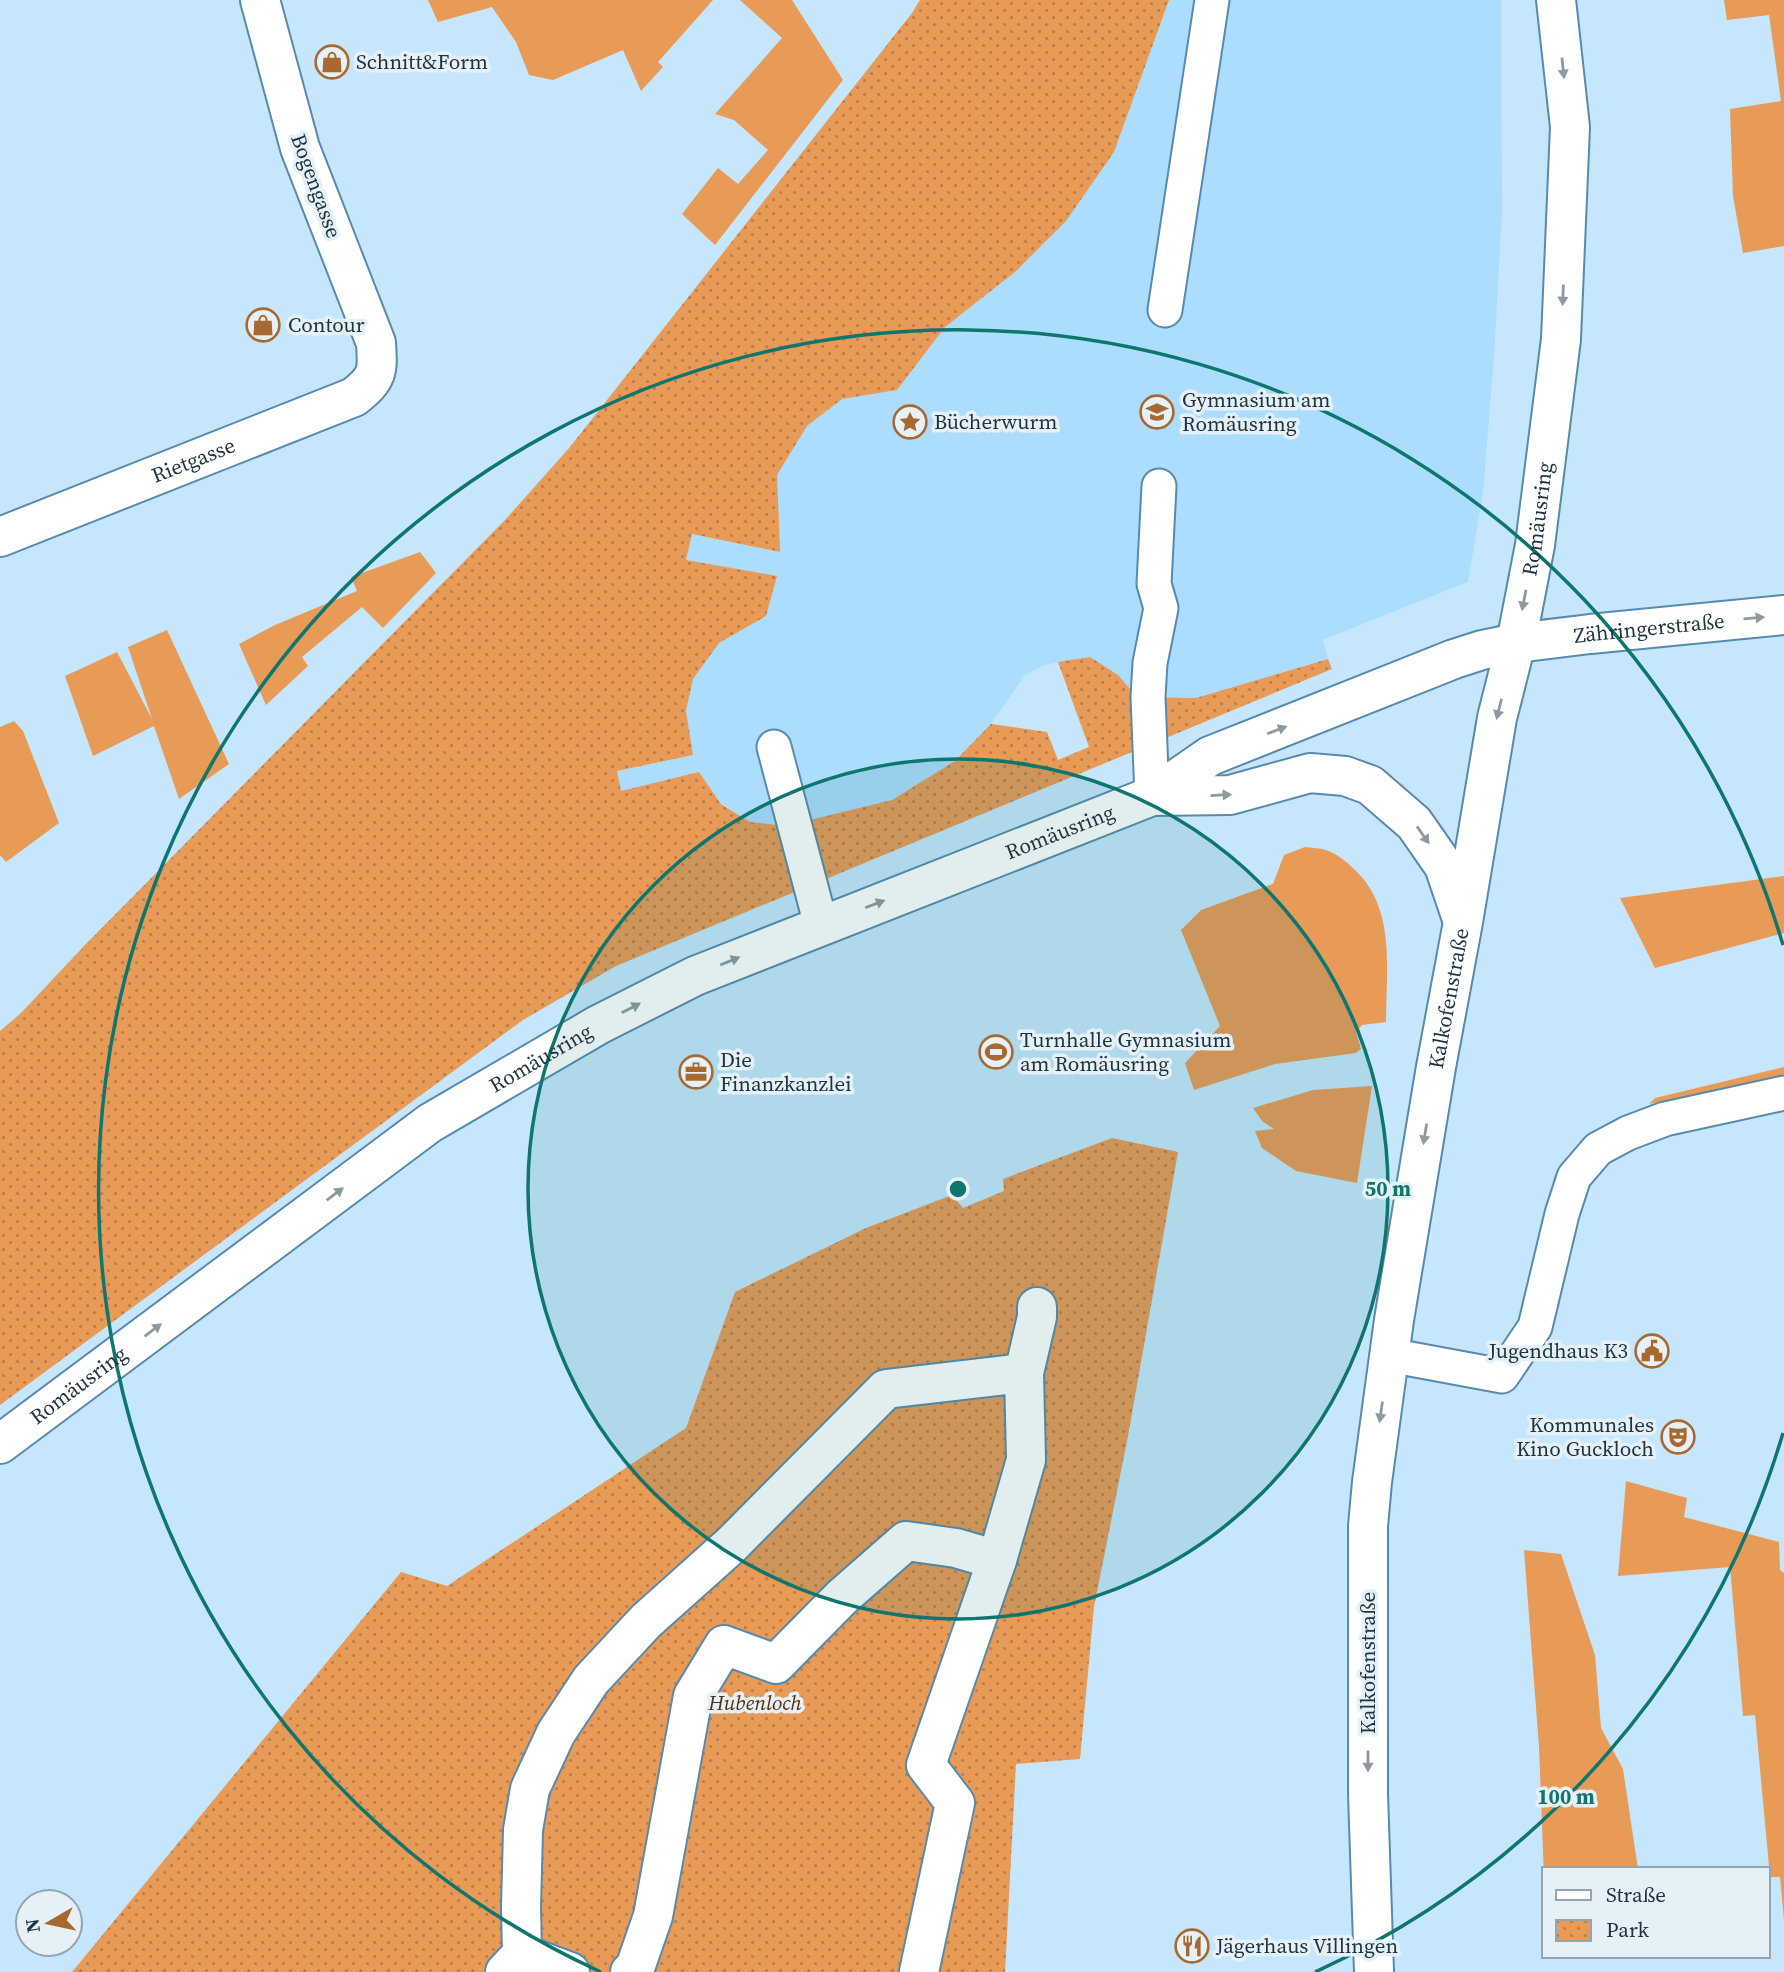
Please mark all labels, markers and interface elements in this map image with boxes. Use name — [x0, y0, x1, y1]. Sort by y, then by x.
shop icon: Schnitt&Form — [313, 43, 351, 81]
place label: Schnitt&Form — [356, 47, 488, 76]
one-way arrow — [1558, 57, 1569, 79]
street label: Bogengasse — [284, 130, 349, 242]
one-way arrow — [1558, 284, 1569, 306]
shop icon: Contour — [244, 306, 282, 344]
place label: Contour — [288, 310, 365, 339]
place label: Gymnasium am Romäusring — [1182, 385, 1330, 438]
school or university icon: Gymnasium am Romäusring — [1138, 393, 1176, 431]
place icon: Bücherwurm — [891, 403, 929, 441]
place label: Bücherwurm — [934, 407, 1057, 436]
street label: Rietgasse — [147, 430, 239, 490]
street label: Romäusring — [1514, 460, 1559, 578]
one-way arrow — [1518, 589, 1529, 611]
street label: Zähringerstraße — [1572, 606, 1726, 650]
one-way arrow — [1743, 612, 1765, 623]
one-way arrow — [1493, 698, 1504, 720]
one-way arrow — [1267, 725, 1288, 736]
one-way arrow — [1210, 789, 1232, 800]
street label: Romäusring — [1001, 797, 1119, 866]
one-way arrow — [1416, 826, 1430, 844]
one-way arrow — [864, 898, 885, 909]
street label: Kalkofenstraße — [1421, 926, 1476, 1071]
one-way arrow — [720, 956, 741, 967]
one-way arrow — [621, 1003, 641, 1014]
street label: Romäusring — [484, 1016, 598, 1099]
place label: Turnhalle Gymnasium am Romäusring — [1020, 1025, 1232, 1078]
sports icon: Turnhalle Gymnasium am Romäusring — [977, 1033, 1015, 1071]
place label: Die Finanzkanzlei — [720, 1045, 851, 1098]
office icon: Die Finanzkanzlei — [677, 1053, 715, 1091]
one-way arrow — [1419, 1123, 1430, 1145]
text: 50 m — [1365, 1174, 1411, 1203]
centre of rings — [946, 1177, 970, 1201]
one-way arrow — [326, 1187, 344, 1201]
one-way arrow — [144, 1324, 162, 1338]
public building icon: Jugendhaus K3 — [1633, 1332, 1671, 1370]
place label: Jugendhaus K3 — [1488, 1336, 1628, 1365]
street label: Romäusring — [24, 1339, 133, 1431]
one-way arrow — [1375, 1401, 1386, 1423]
place label: Kommunales Kino Guckloch — [1516, 1410, 1654, 1463]
theatre icon: Kommunales Kino Guckloch — [1659, 1418, 1697, 1456]
street label: Kalkofenstraße — [1353, 1592, 1382, 1734]
park label: Hubenloch — [707, 1688, 802, 1717]
one-way arrow — [1362, 1750, 1374, 1772]
text: 100 m — [1537, 1782, 1595, 1811]
legend — [1542, 1867, 1770, 1958]
text: Straße — [1606, 1880, 1666, 1909]
north arrow — [14, 1888, 84, 1958]
text: Park — [1606, 1915, 1650, 1944]
text: N — [18, 1917, 46, 1935]
restaurant icon: Jägerhaus Villingen — [1173, 1927, 1211, 1965]
place label: Jägerhaus Villingen — [1215, 1931, 1398, 1960]

